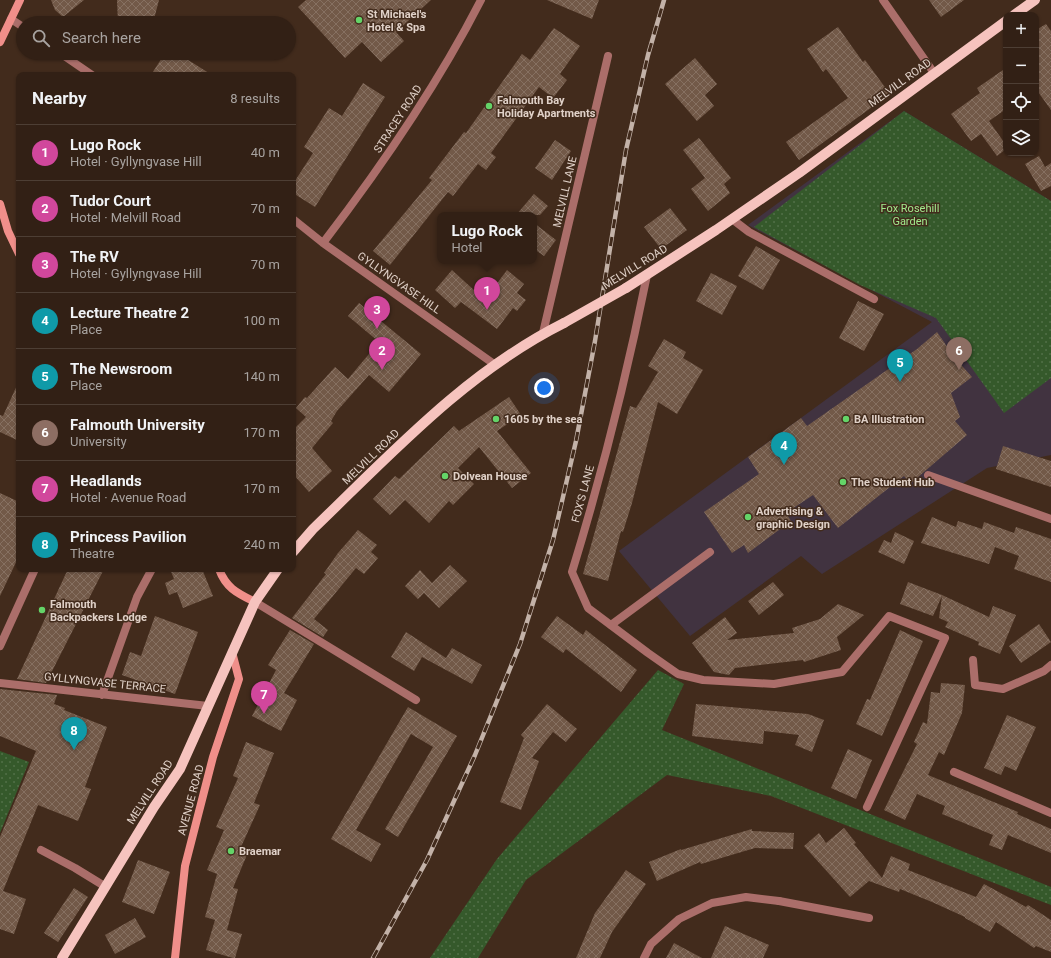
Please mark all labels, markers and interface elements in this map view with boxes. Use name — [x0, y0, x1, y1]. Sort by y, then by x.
place label: St Michael's Hotel & Spa — [367, 8, 427, 34]
map controls — [1003, 12, 1039, 156]
button: + — [1003, 12, 1039, 48]
marker: St Michael's Hotel & Spa — [354, 15, 364, 25]
search box — [16, 16, 296, 60]
icon: search — [30, 27, 52, 49]
text: Search here — [62, 29, 141, 47]
button: − — [1003, 48, 1039, 84]
street label: MELVILL ROAD — [866, 56, 934, 110]
street label: STRACEY ROAD — [371, 83, 425, 155]
button: locate — [1003, 84, 1039, 120]
text: Nearby — [32, 88, 87, 108]
text: 8 results — [230, 91, 280, 106]
place label: Falmouth Bay Holiday Apartments — [497, 94, 596, 120]
marker: Falmouth Bay Holiday Apartments — [484, 101, 494, 111]
button: layers — [1003, 120, 1039, 156]
text: Lugo Rock — [70, 136, 141, 154]
text: 1 — [41, 145, 49, 160]
text: 40 m — [251, 145, 280, 160]
text: Hotel · Gyllyngvase Hill — [70, 154, 202, 169]
street label: MELVILL LANE — [550, 155, 580, 229]
text: Tudor Court — [70, 192, 151, 210]
text: 2 — [41, 201, 49, 216]
text: 70 m — [251, 201, 280, 216]
park label: Fox Rosehill Garden — [881, 202, 939, 228]
text: Hotel · Melvill Road — [70, 210, 181, 225]
popup — [437, 212, 537, 264]
text: Lugo Rock — [451, 222, 523, 240]
text: Hotel — [451, 240, 482, 255]
street label: MELVILL ROAD — [600, 242, 670, 292]
text: The RV — [70, 248, 119, 266]
street label: GYLLYNGVASE HILL — [355, 249, 443, 317]
text: 3 — [41, 257, 49, 272]
text: 70 m — [251, 257, 280, 272]
text: Hotel · Gyllyngvase Hill — [70, 266, 202, 281]
pin: 1 — [474, 277, 500, 310]
pin: 3 — [364, 296, 390, 329]
text: Lecture Theatre 2 — [70, 304, 189, 322]
text: 4 — [41, 313, 49, 328]
text: 100 m — [243, 313, 280, 328]
text: Place — [70, 322, 102, 337]
pin: 2 — [369, 337, 395, 370]
pin: 6 — [946, 337, 972, 370]
pin: 5 — [887, 349, 913, 382]
text: The Newsroom — [70, 360, 172, 378]
text: 5 — [41, 369, 49, 384]
text: 140 m — [243, 369, 280, 384]
text: Place — [70, 378, 102, 393]
your location — [534, 378, 554, 398]
place label: 1605 by the sea — [504, 413, 583, 426]
place label: BA Illustration — [854, 413, 924, 426]
marker: 1605 by the sea — [491, 414, 501, 424]
marker: BA Illustration — [841, 414, 851, 424]
text: Falmouth University — [70, 416, 205, 434]
text: 6 — [41, 425, 49, 440]
text: 170 m — [243, 425, 280, 440]
street label: MELVILL ROAD — [340, 427, 402, 487]
pin: 4 — [771, 432, 797, 465]
text: University — [70, 434, 127, 449]
street label: FOX'S LANE — [569, 464, 597, 524]
place label: Dolvean House — [453, 470, 527, 483]
marker: Dolvean House — [440, 471, 450, 481]
text: Headlands — [70, 472, 142, 490]
place label: The Student Hub — [851, 476, 934, 489]
marker: The Student Hub — [838, 477, 848, 487]
text: 7 — [41, 481, 49, 496]
text: 170 m — [243, 481, 280, 496]
text: Hotel · Avenue Road — [70, 490, 186, 505]
place label: Advertising & graphic Design — [756, 505, 830, 531]
marker: Advertising & graphic Design — [743, 512, 753, 522]
text: Princess Pavilion — [70, 528, 186, 546]
text: 8 — [41, 537, 49, 552]
text: 240 m — [243, 537, 280, 552]
text: Theatre — [70, 546, 114, 561]
place label: Falmouth Backpackers Lodge — [50, 598, 147, 624]
marker: Falmouth Backpackers Lodge — [37, 605, 47, 615]
street label: GYLLYNGVASE TERRACE — [43, 670, 167, 696]
pin: 7 — [251, 681, 277, 714]
pin: 8 — [61, 717, 87, 750]
street label: MELVILL ROAD — [124, 757, 176, 827]
street label: AVENUE ROAD — [175, 763, 207, 837]
place label: Braemar — [239, 845, 281, 858]
marker: Braemar — [226, 846, 236, 856]

